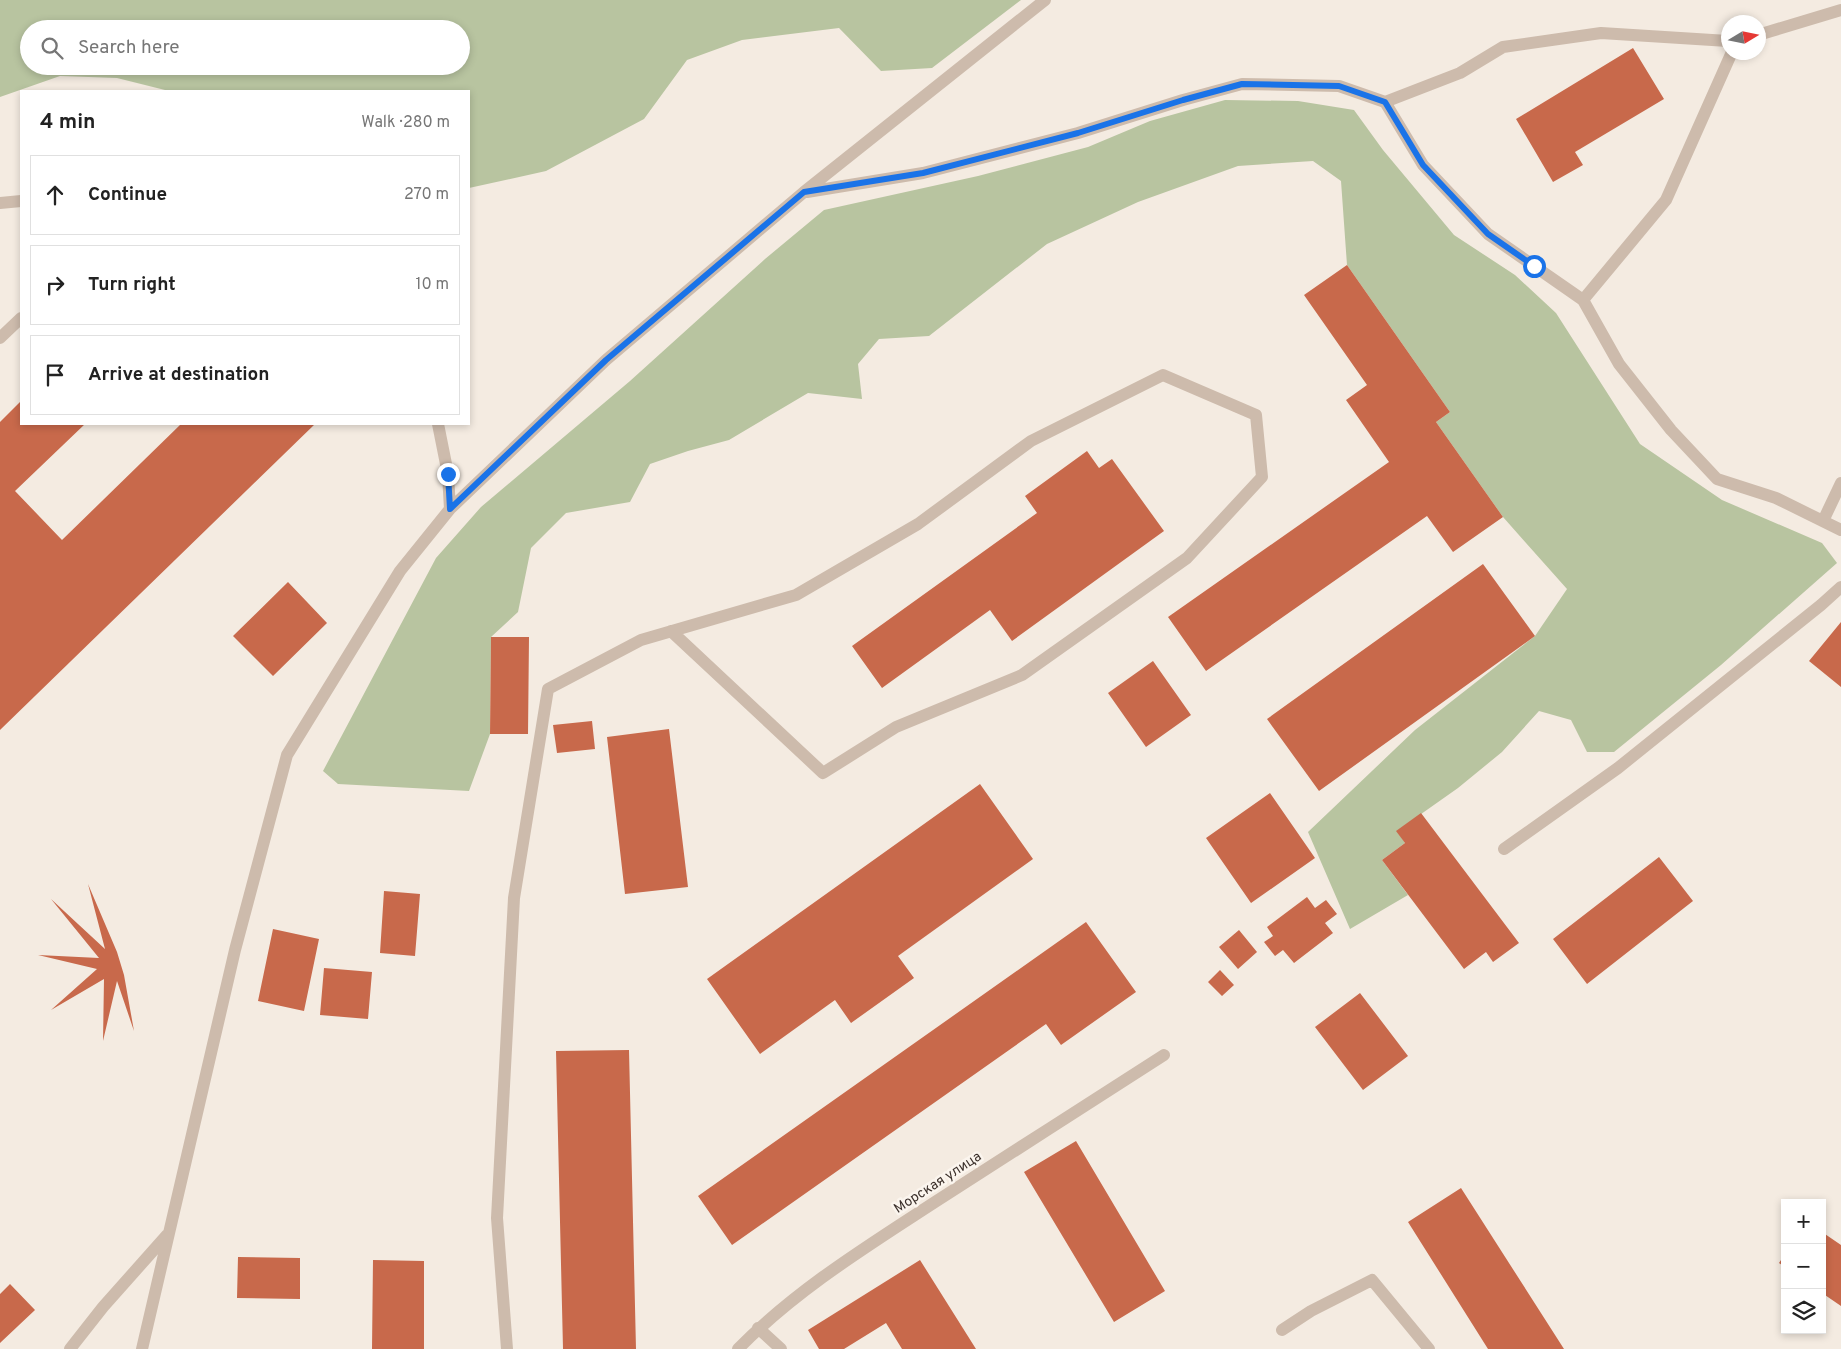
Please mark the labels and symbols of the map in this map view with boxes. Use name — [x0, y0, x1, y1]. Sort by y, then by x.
north arrow — [1721, 15, 1766, 60]
route start — [1523, 255, 1546, 278]
route end — [437, 463, 460, 486]
street label: Морская улица — [891, 1148, 985, 1218]

